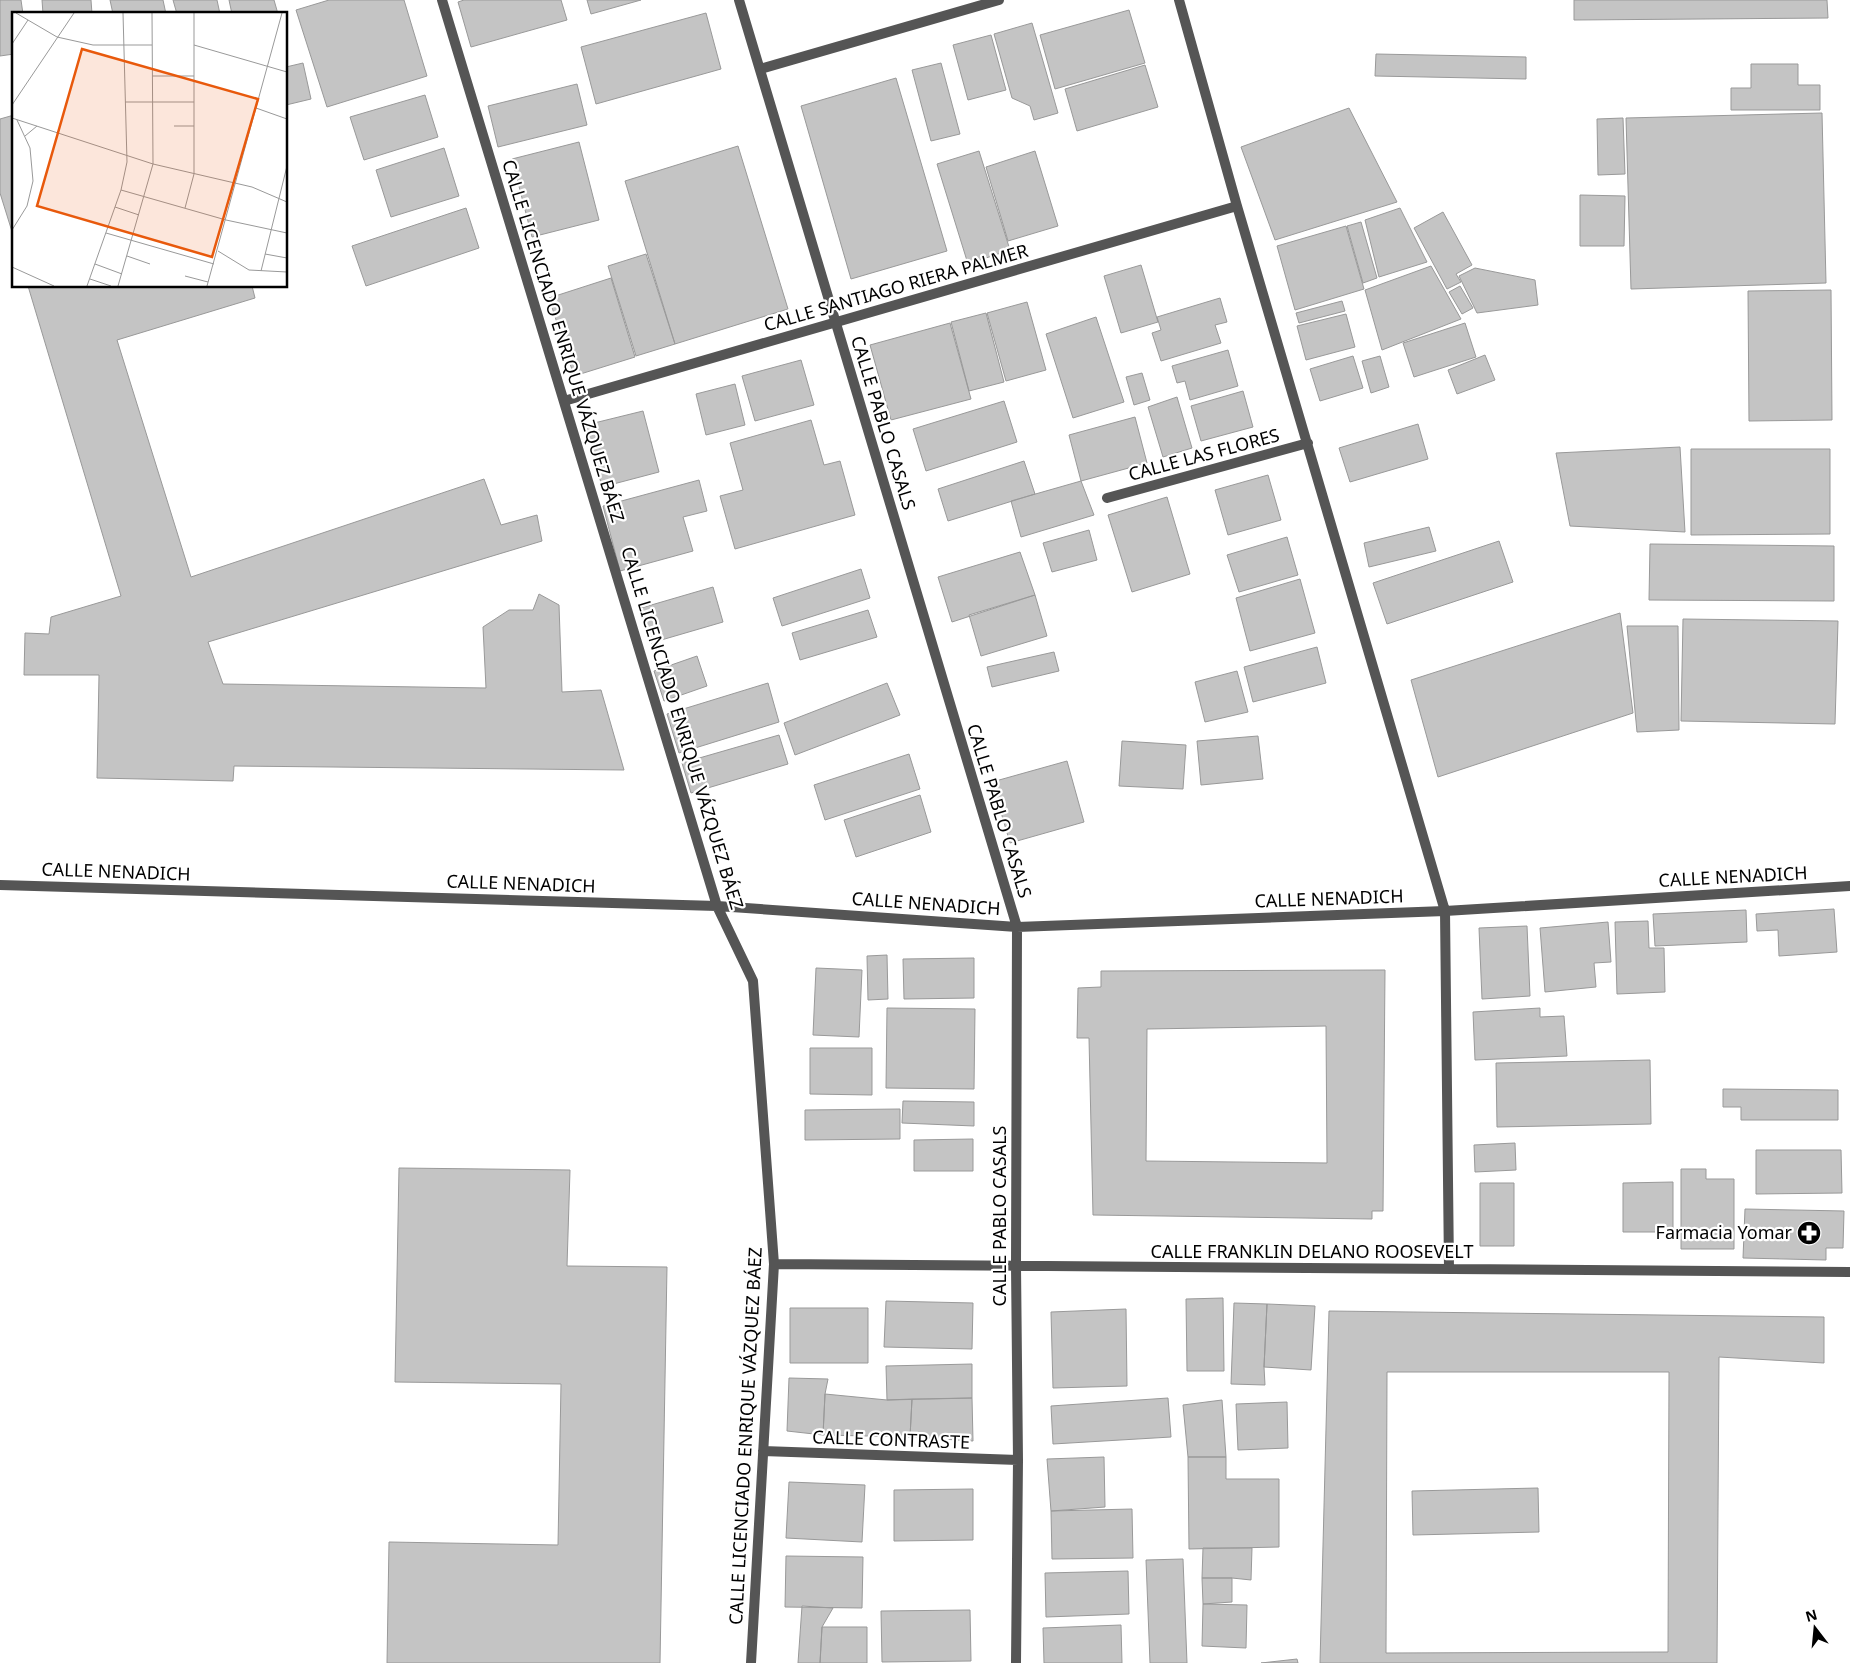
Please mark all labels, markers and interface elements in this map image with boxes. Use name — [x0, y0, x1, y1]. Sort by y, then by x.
inset map — [12, 12, 288, 288]
street label: CALLE LICENCIADO ENRIQUE VÁZQUEZ BÁEZ — [497, 156, 631, 525]
street label: CALLE SANTIAGO RIERA PALMER — [761, 238, 1031, 336]
street label: CALLE PABLO CASALS — [846, 333, 922, 513]
street label: CALLE LAS FLORES — [1126, 422, 1282, 486]
street label: CALLE LICENCIADO ENRIQUE VÁZQUEZ BÁEZ — [616, 543, 750, 912]
street label: CALLE PABLO CASALS — [962, 721, 1038, 901]
street label: CALLE NENADICH — [41, 856, 191, 886]
street label: CALLE NENADICH — [1658, 860, 1808, 892]
street label: CALLE NENADICH — [446, 868, 596, 898]
street label: CALLE NENADICH — [1254, 883, 1404, 913]
street label: CALLE NENADICH — [851, 886, 1001, 920]
street label: CALLE PABLO CASALS — [987, 1125, 1011, 1307]
place label: Farmacia Yomar — [1656, 1220, 1793, 1244]
pharmacy icon: Farmacia Yomar — [1796, 1220, 1822, 1246]
street label: CALLE FRANKLIN DELANO ROOSEVELT — [1151, 1239, 1473, 1263]
street label: CALLE LICENCIADO ENRIQUE VÁZQUEZ BÁEZ — [723, 1246, 767, 1625]
street label: CALLE CONTRASTE — [812, 1424, 970, 1454]
north arrow — [1790, 1603, 1840, 1653]
text: N — [1803, 1604, 1819, 1626]

